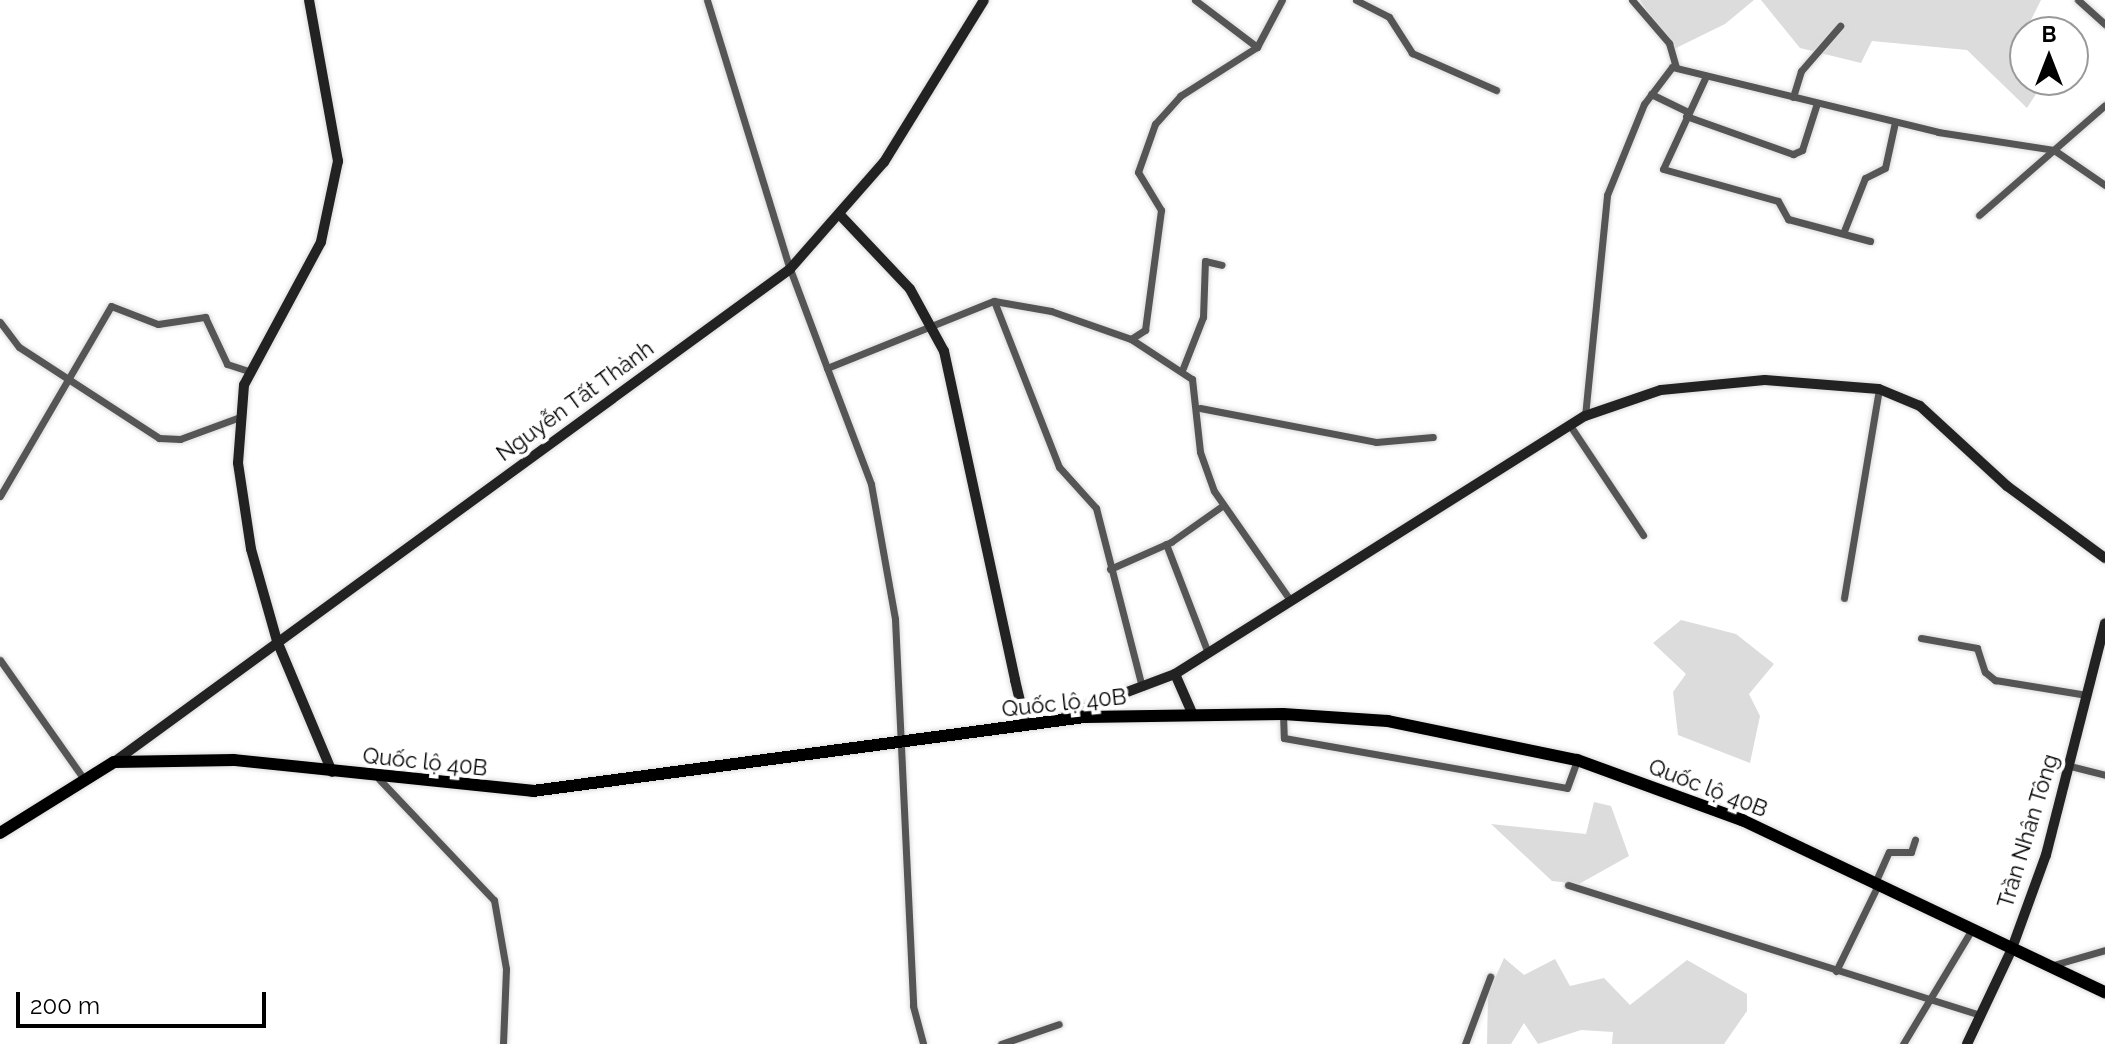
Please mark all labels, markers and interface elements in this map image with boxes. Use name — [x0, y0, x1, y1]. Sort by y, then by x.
north arrow — [2009, 16, 2089, 96]
text: B — [2042, 21, 2056, 47]
street label: Nguyễn Tất Thành — [491, 335, 659, 467]
street label: Quốc lộ 40B — [1000, 683, 1128, 723]
street label: Quốc lộ 40B — [361, 742, 489, 782]
street label: Trần Nhân Tông — [1992, 750, 2064, 912]
street label: Quốc lộ 40B — [1645, 753, 1771, 823]
scale bar — [20, 976, 270, 1026]
text: 200 m — [30, 991, 100, 1020]

